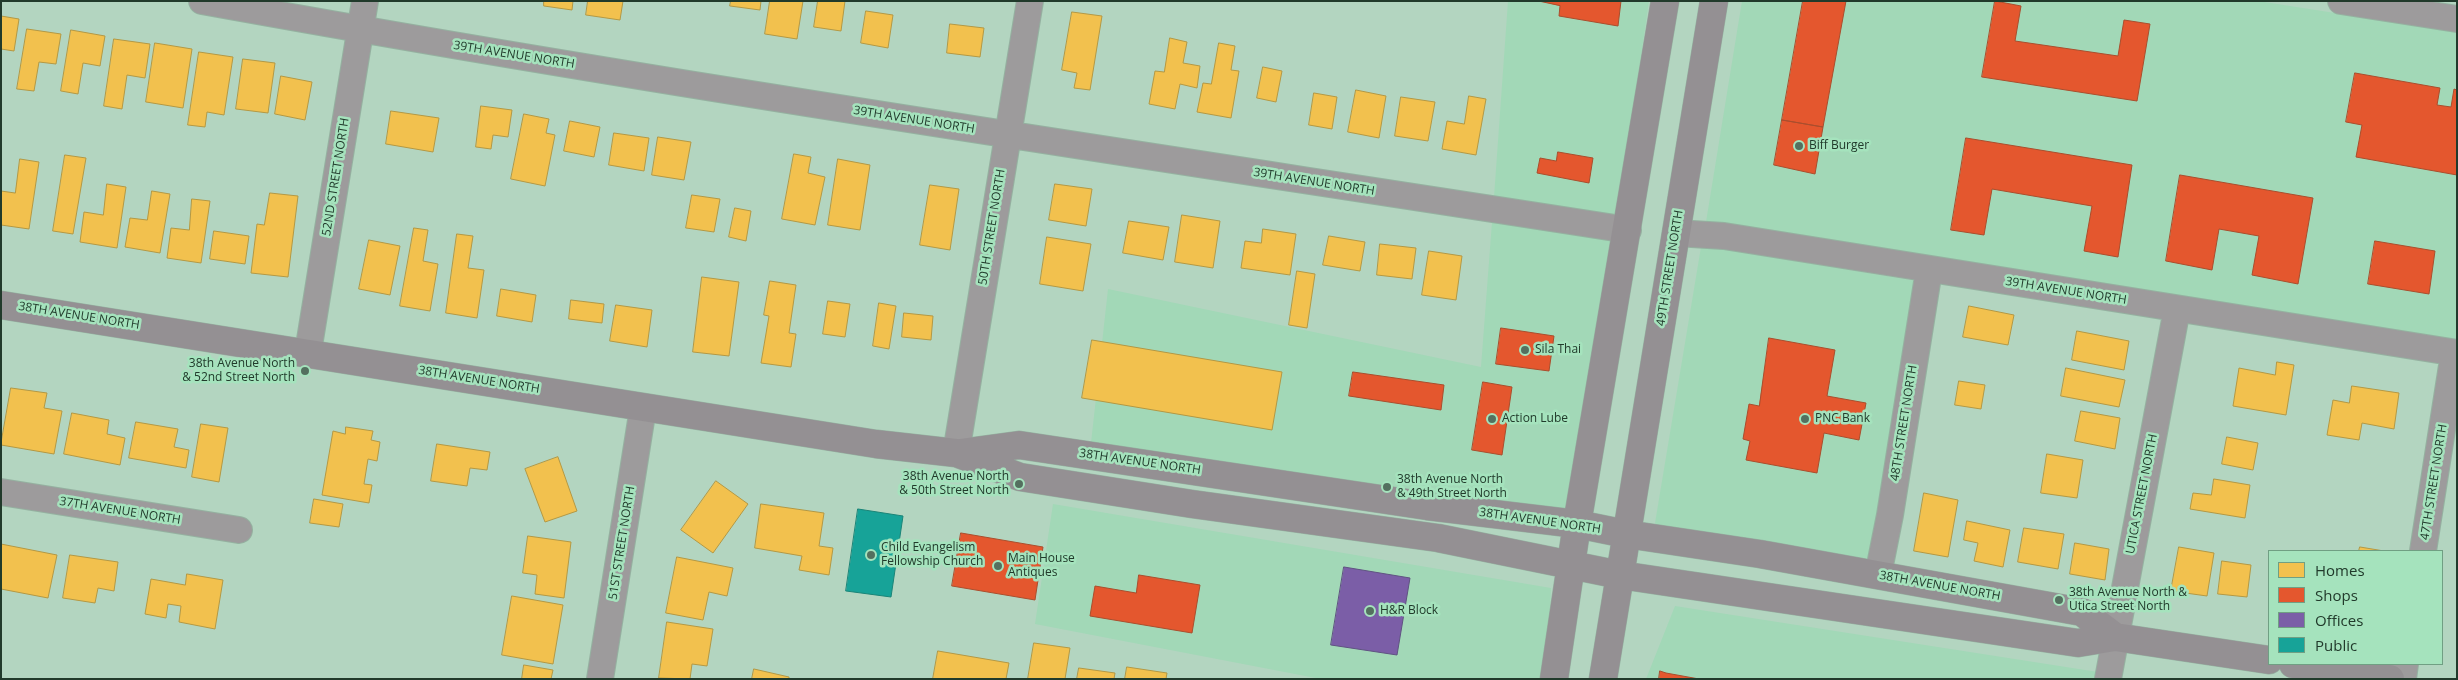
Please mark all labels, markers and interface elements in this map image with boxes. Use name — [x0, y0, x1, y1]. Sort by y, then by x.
street label: 39TH AVENUE NORTH — [452, 38, 576, 72]
street label: 39TH AVENUE NORTH — [852, 103, 976, 137]
street label: 52ND STREET NORTH — [320, 117, 352, 237]
place label: Biff Burger — [1809, 139, 1869, 153]
marker: Biff Burger — [1793, 140, 1805, 152]
street label: 39TH AVENUE NORTH — [1252, 165, 1376, 199]
street label: 50TH STREET NORTH — [976, 168, 1008, 286]
street label: 49TH STREET NORTH — [1654, 209, 1686, 327]
street label: 39TH AVENUE NORTH — [2004, 274, 2128, 308]
street label: 38TH AVENUE NORTH — [17, 299, 141, 333]
place label: Sila Thai — [1535, 343, 1581, 357]
marker: Sila Thai — [1519, 344, 1531, 356]
place label: 38th Avenue North & 52nd Street North — [182, 357, 295, 385]
street label: 38TH AVENUE NORTH — [417, 363, 541, 397]
street label: 48TH STREET NORTH — [1888, 364, 1920, 482]
marker: 38th Avenue North & 52nd Street North — [299, 365, 311, 377]
place label: Action Lube — [1502, 412, 1568, 426]
place label: PNC Bank — [1815, 412, 1870, 426]
marker: Action Lube — [1486, 413, 1498, 425]
marker: PNC Bank — [1799, 413, 1811, 425]
street label: 47TH STREET NORTH — [2418, 423, 2450, 541]
street label: UTICA STREET NORTH — [2123, 433, 2161, 555]
street label: 38TH AVENUE NORTH — [1078, 446, 1202, 478]
place label: 38th Avenue North & 50th Street North — [899, 470, 1009, 498]
place label: 38th Avenue North & 49th Street North — [1397, 473, 1507, 501]
marker: 38th Avenue North & 50th Street North — [1013, 478, 1025, 490]
marker: 38th Avenue North & 49th Street North — [1381, 481, 1393, 493]
street label: 51ST STREET NORTH — [606, 485, 638, 601]
street label: 37TH AVENUE NORTH — [58, 494, 182, 528]
street label: 38TH AVENUE NORTH — [1478, 505, 1602, 537]
place label: Child Evangelism Fellowship Church — [881, 541, 983, 569]
marker: Child Evangelism Fellowship Church — [865, 549, 877, 561]
legend — [2268, 550, 2443, 665]
place label: Main House Antiques — [1008, 552, 1075, 580]
marker: Main House Antiques — [992, 560, 1004, 572]
text: Homes — [2315, 560, 2365, 580]
street label: 38TH AVENUE NORTH — [1878, 568, 2002, 604]
text: Shops — [2315, 585, 2358, 605]
place label: 38th Avenue North & Utica Street North — [2069, 586, 2187, 614]
marker: 38th Avenue North & Utica Street North — [2053, 594, 2065, 606]
place label: H&R Block — [1380, 604, 1438, 618]
marker: H&R Block — [1364, 605, 1376, 617]
text: Offices — [2315, 610, 2363, 630]
text: Public — [2315, 635, 2357, 655]

